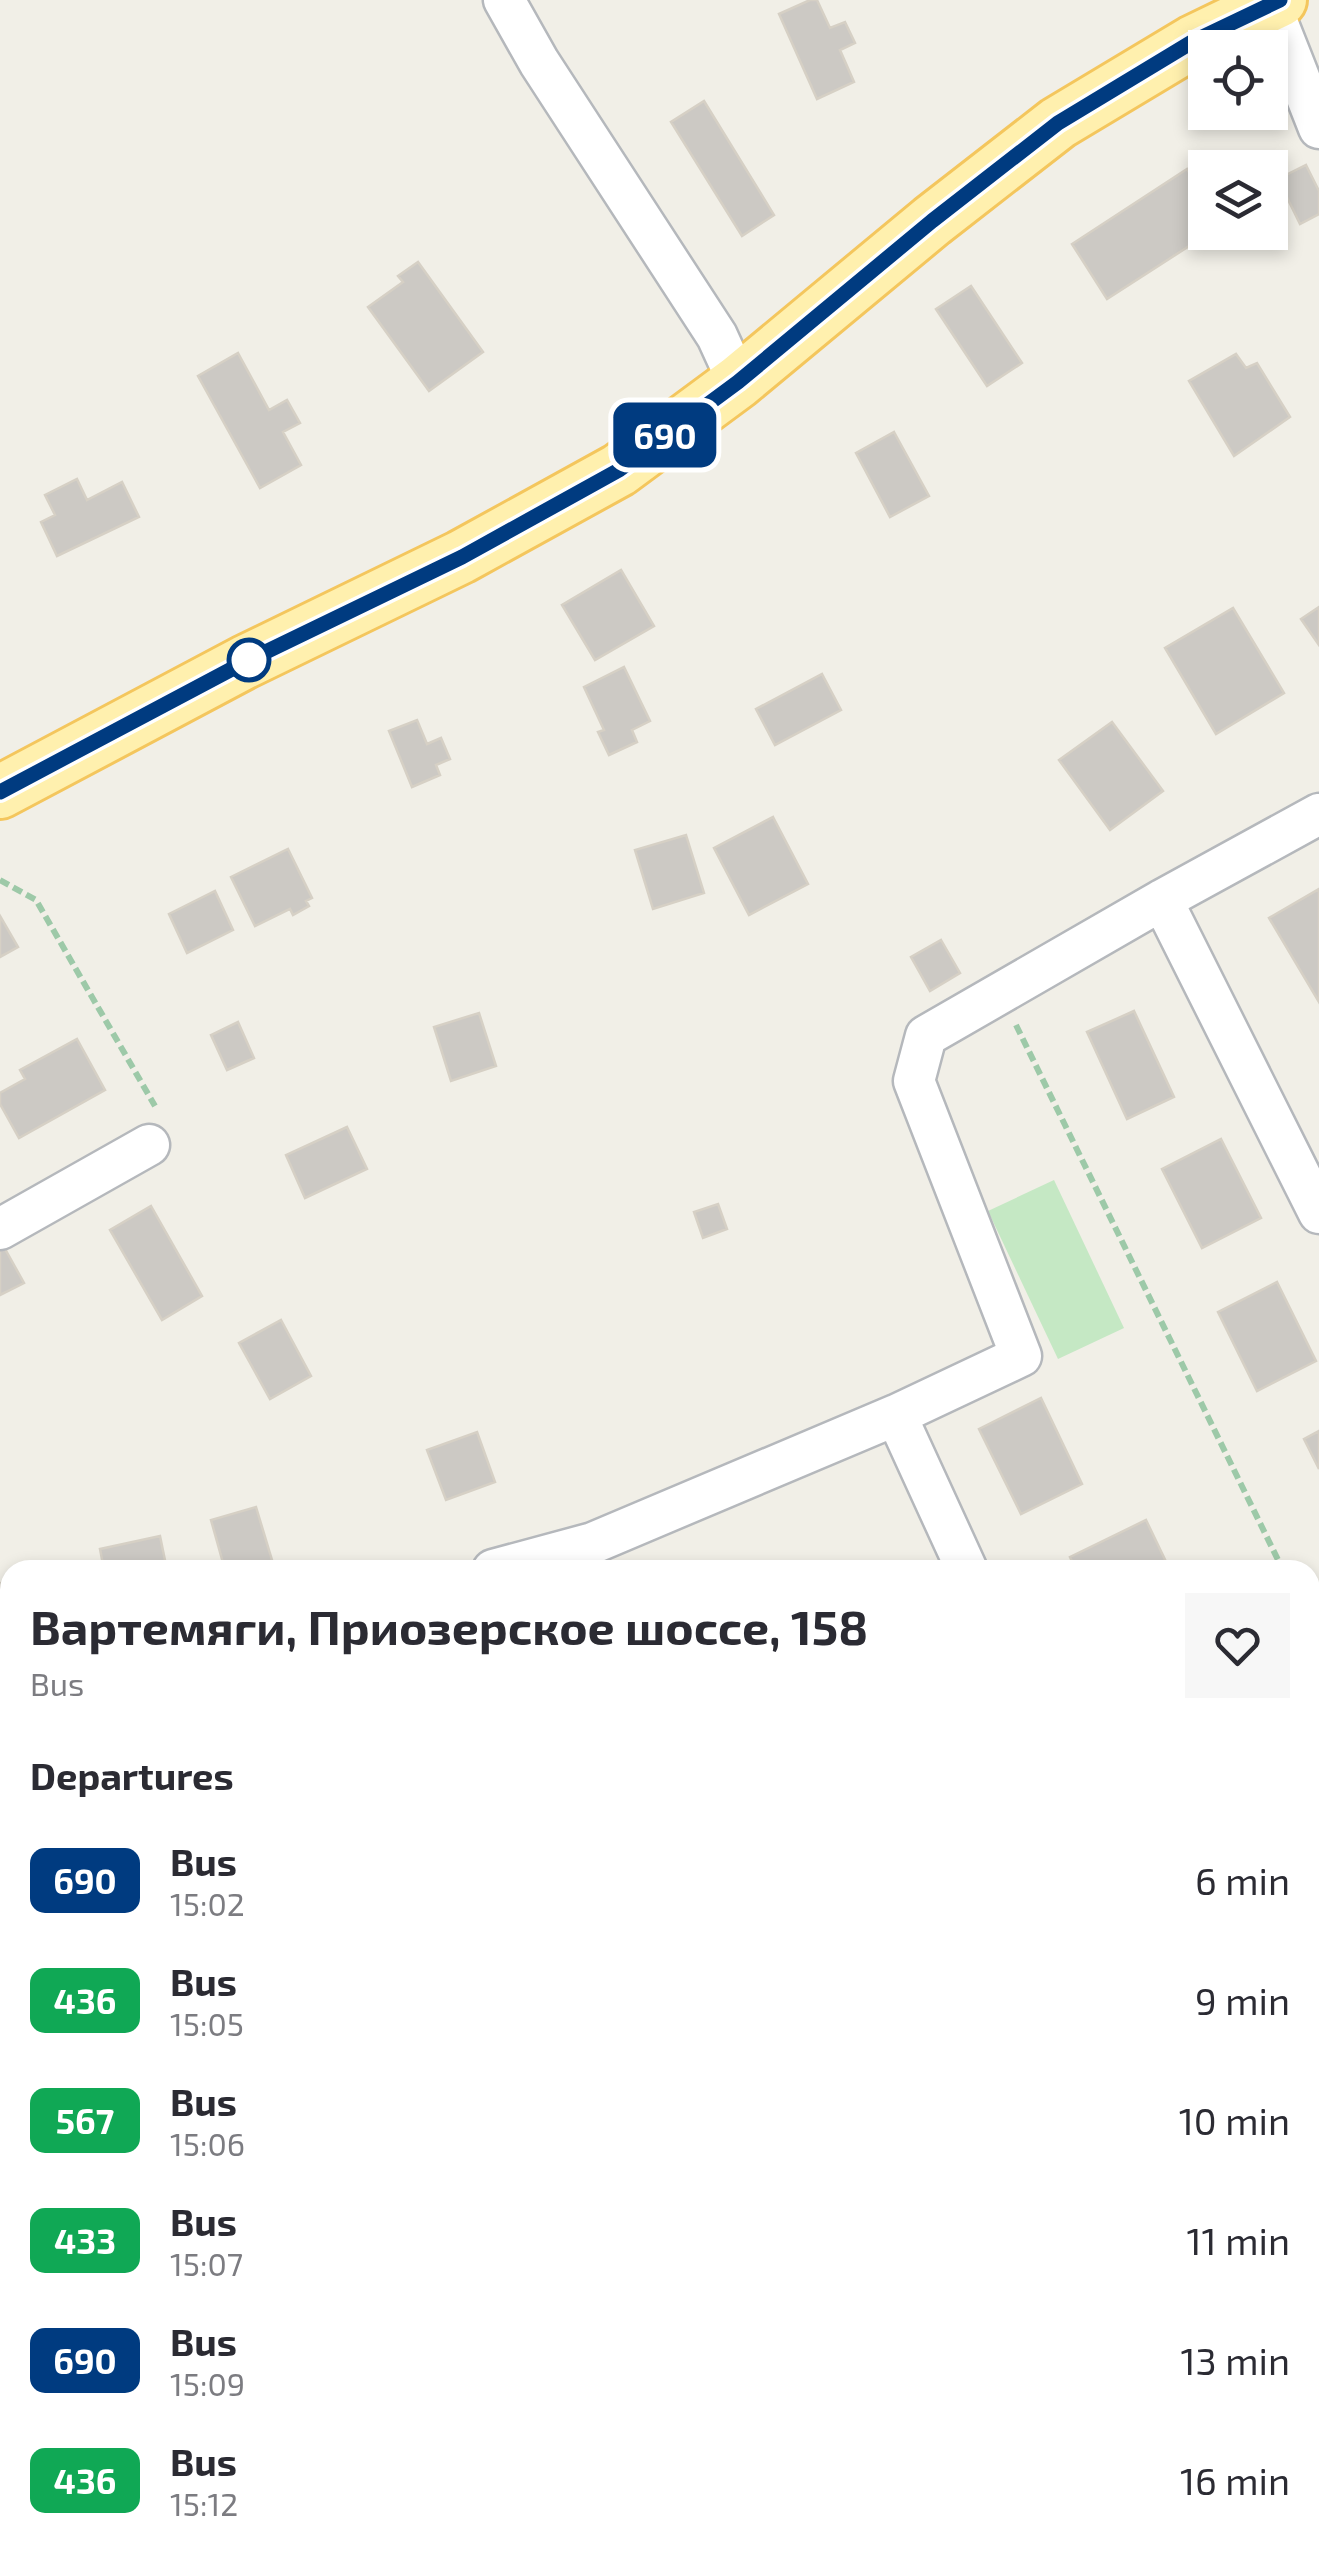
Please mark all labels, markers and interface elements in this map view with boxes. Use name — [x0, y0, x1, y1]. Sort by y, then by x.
map controls — [1188, 30, 1288, 250]
button: locate — [1188, 30, 1288, 130]
button: layers — [1188, 150, 1288, 250]
line badge: 690 — [608, 402, 722, 468]
text: 690 — [633, 414, 697, 456]
unlabelled marker — [228, 639, 270, 681]
button: heart — [1185, 1593, 1290, 1698]
text: Вартемяги, Приозерское шоссе, 158 — [30, 1597, 868, 1655]
text: Bus — [30, 1664, 84, 1702]
text: Departures — [30, 1752, 234, 1798]
text: Bus — [170, 1838, 237, 1884]
text: 6 min — [1195, 1857, 1290, 1903]
text: 690 — [53, 1859, 117, 1901]
text: 15:02 — [170, 1884, 245, 1922]
text: Bus — [170, 1958, 237, 2004]
text: 9 min — [1195, 1977, 1290, 2023]
text: 436 — [54, 1979, 116, 2021]
text: 15:05 — [170, 2004, 244, 2042]
text: Bus — [170, 2078, 237, 2124]
text: 10 min — [1179, 2097, 1290, 2143]
text: 567 — [56, 2099, 114, 2141]
text: 15:06 — [170, 2124, 245, 2162]
text: Bus — [170, 2198, 237, 2244]
text: 11 min — [1186, 2217, 1290, 2263]
text: 433 — [54, 2219, 116, 2261]
text: 15:07 — [170, 2244, 243, 2282]
text: Bus — [170, 2318, 237, 2364]
text: 13 min — [1180, 2337, 1290, 2383]
text: 690 — [53, 2339, 117, 2381]
text: 15:09 — [170, 2364, 245, 2402]
text: Bus — [170, 2438, 237, 2484]
text: 16 min — [1180, 2457, 1290, 2503]
text: 436 — [54, 2459, 116, 2501]
text: 15:12 — [170, 2484, 238, 2522]

